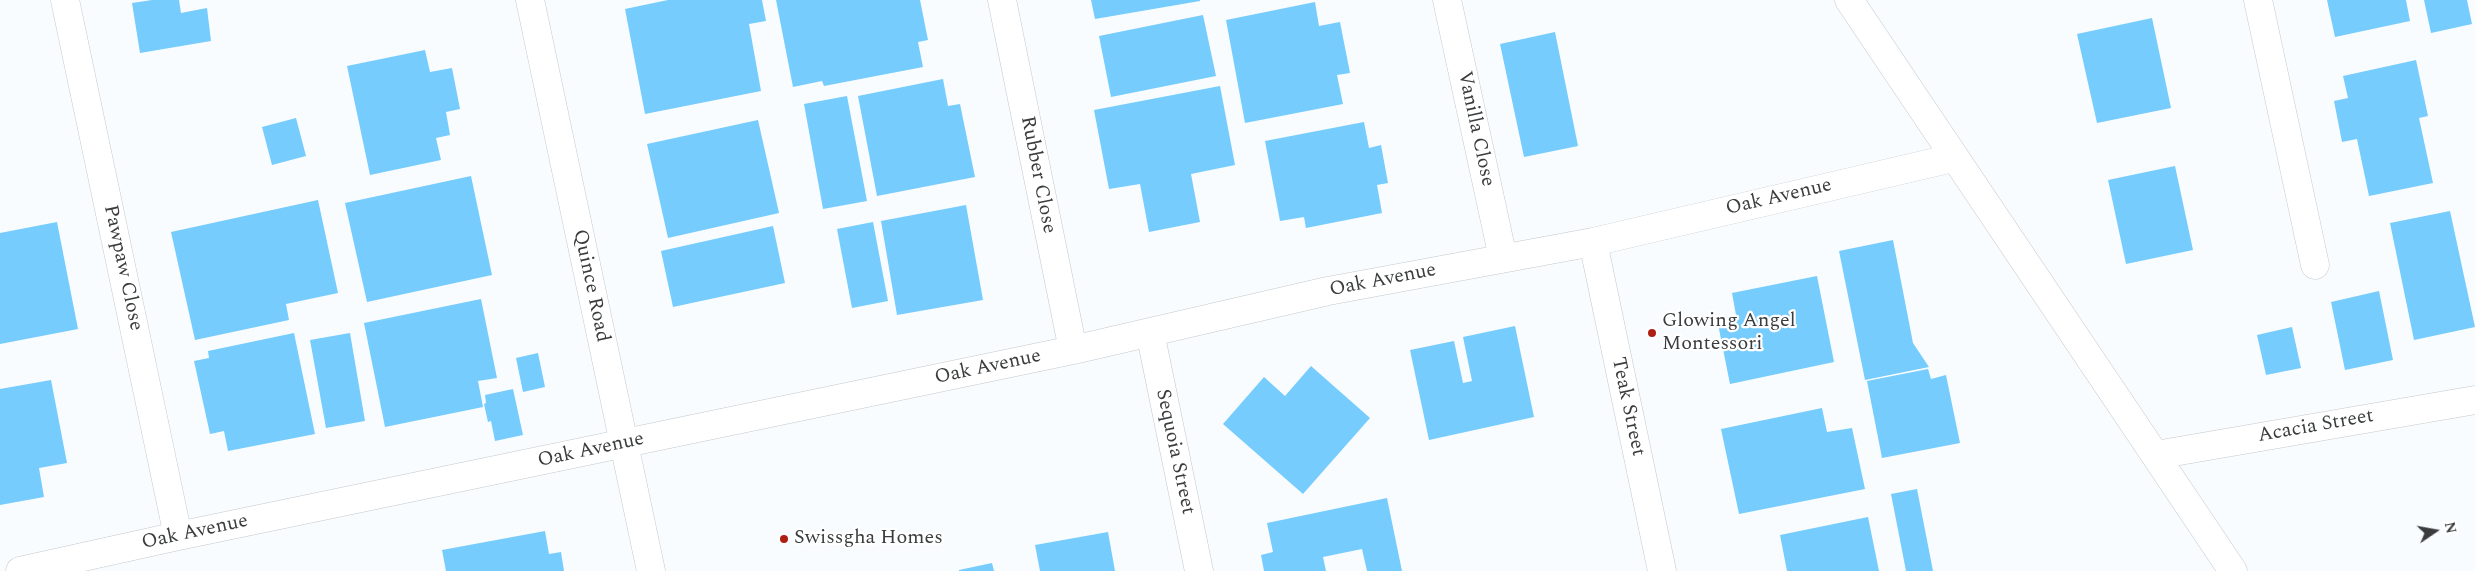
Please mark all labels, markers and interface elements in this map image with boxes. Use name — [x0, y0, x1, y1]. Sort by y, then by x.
street label: Vanilla Close — [1451, 69, 1499, 189]
street label: Rubber Close — [1014, 114, 1060, 236]
street label: Oak Avenue — [1724, 174, 1834, 222]
street label: Pawpaw Close — [97, 203, 147, 333]
street label: Quince Road — [566, 227, 614, 345]
street label: Oak Avenue — [1328, 259, 1438, 303]
place label: Glowing Angel Montessori — [1662, 310, 1796, 357]
marker: Glowing Angel Montessori — [1646, 327, 1658, 339]
street label: Oak Avenue — [933, 345, 1043, 391]
street label: Teak Street — [1605, 355, 1649, 459]
street label: Sequoia Street — [1149, 387, 1199, 517]
street label: Acacia Street — [2256, 405, 2376, 449]
street label: Oak Avenue — [536, 428, 646, 474]
north arrow — [2410, 506, 2460, 556]
street label: Oak Avenue — [140, 510, 250, 556]
text: N — [2439, 520, 2462, 536]
place label: Swissgha Homes — [794, 527, 943, 551]
marker: Swissgha Homes — [778, 533, 790, 545]

